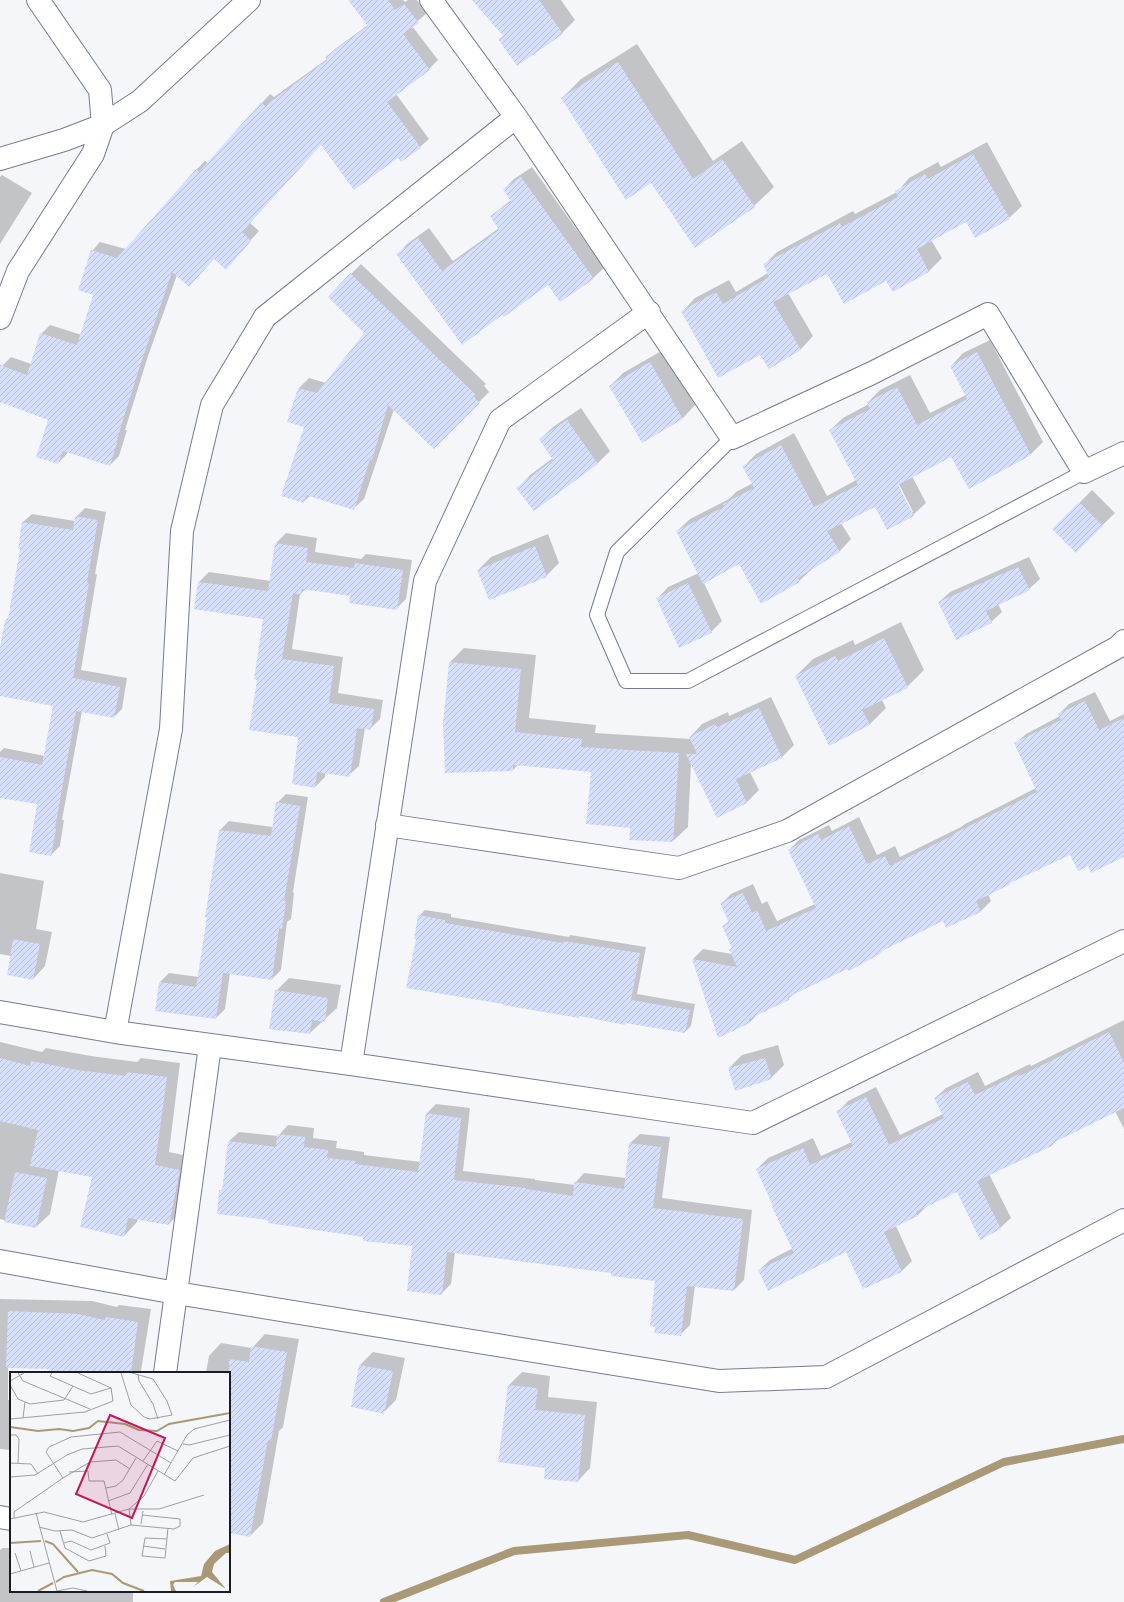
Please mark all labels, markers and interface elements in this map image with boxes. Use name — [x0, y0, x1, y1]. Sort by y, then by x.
inset map — [10, 1372, 230, 1592]

